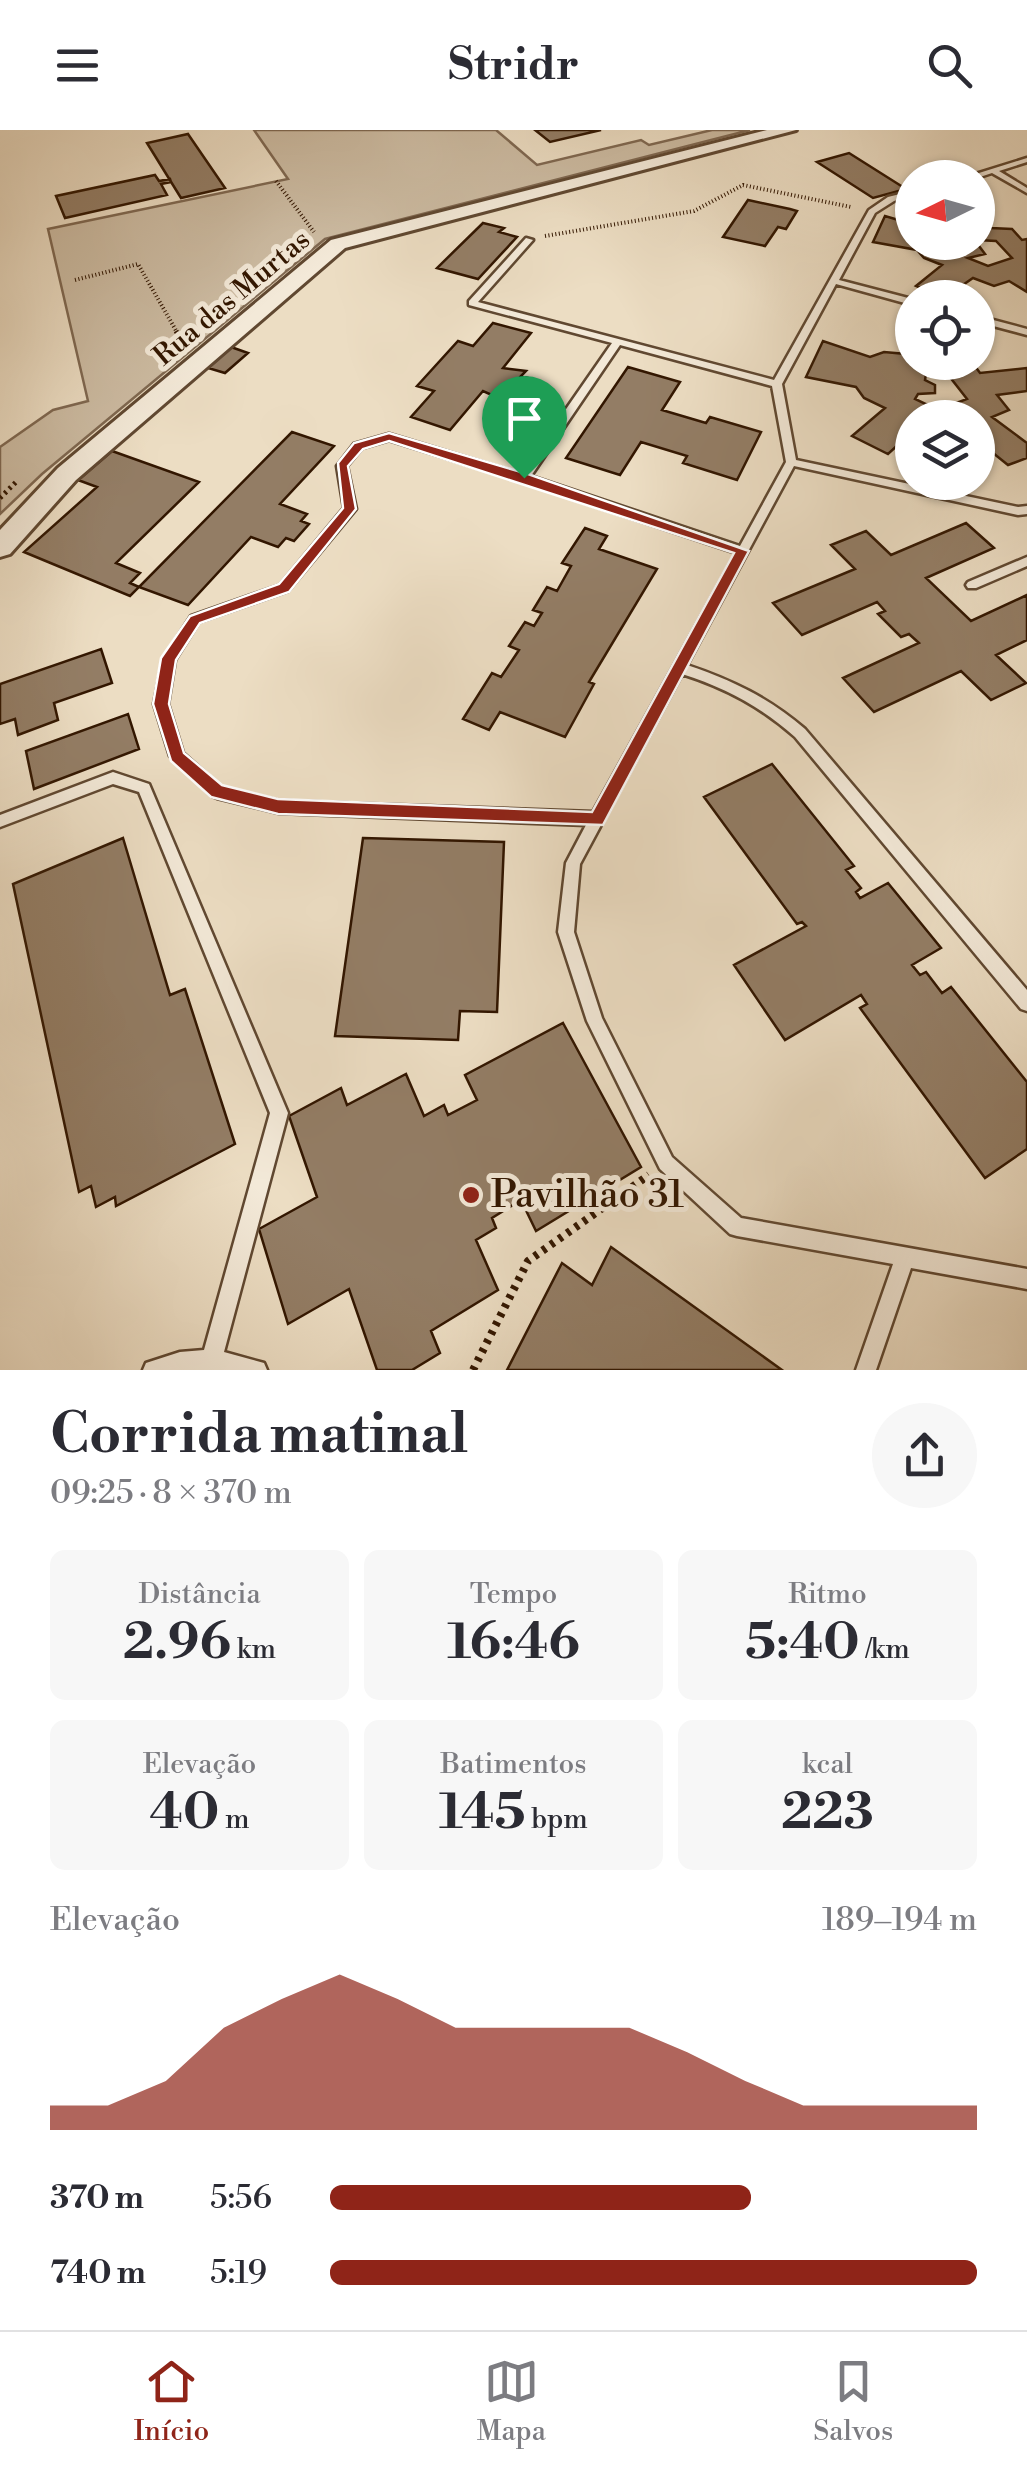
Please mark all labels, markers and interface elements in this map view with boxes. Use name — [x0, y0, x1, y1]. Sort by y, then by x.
text: Stridr — [448, 37, 579, 94]
icon: menu — [50, 38, 105, 93]
icon: search — [922, 38, 977, 93]
north arrow — [895, 160, 995, 260]
map controls — [895, 160, 995, 500]
street label: Rua das Murtas — [147, 222, 317, 374]
button: locate — [895, 280, 995, 380]
pin — [482, 376, 567, 479]
icon: arrive — [497, 391, 552, 446]
button: layers — [895, 400, 995, 500]
place label: Pavilhão 31 — [491, 1172, 684, 1219]
marker: Pavilhão 31 — [460, 1184, 482, 1206]
text: Corrida matinal — [50, 1401, 468, 1470]
button: share — [872, 1403, 977, 1508]
text: 09:25 · 8 × 370 m — [50, 1473, 292, 1513]
text: Distância — [138, 1577, 261, 1612]
text: Tempo — [470, 1577, 557, 1612]
text: Ritmo — [788, 1577, 867, 1612]
text: 2.96 — [123, 1612, 231, 1674]
text: 16:46 — [447, 1612, 580, 1674]
text: 5:40 — [745, 1612, 860, 1674]
text: km — [231, 1632, 276, 1667]
text: /km — [860, 1632, 910, 1667]
text: Elevação — [143, 1747, 256, 1782]
text: Batimentos — [441, 1747, 586, 1782]
text: kcal — [802, 1747, 853, 1782]
text: 40 — [149, 1782, 219, 1844]
text: 145 — [439, 1782, 525, 1844]
text: 223 — [781, 1782, 874, 1844]
text: m — [219, 1802, 250, 1837]
text: bpm — [525, 1802, 588, 1837]
text: Elevação — [50, 1900, 180, 1940]
text: 189–194 m — [822, 1900, 977, 1940]
text: 370 m — [50, 2178, 144, 2218]
text: 5:56 — [210, 2178, 272, 2218]
text: 740 m — [50, 2253, 146, 2293]
text: 5:19 — [210, 2253, 267, 2293]
tab: Início — [134, 2354, 209, 2449]
tab: Mapa — [477, 2354, 546, 2449]
tab: Salvos — [813, 2354, 893, 2449]

